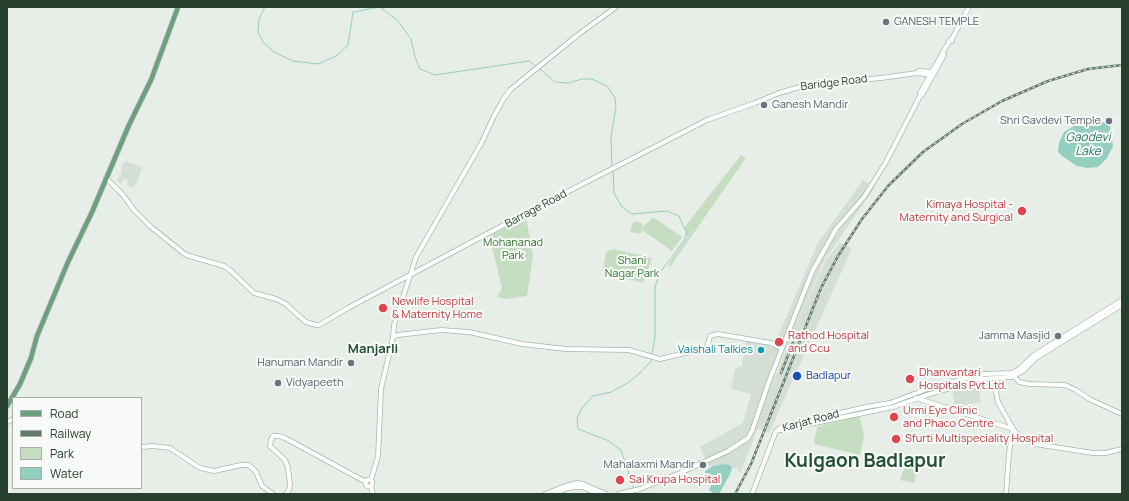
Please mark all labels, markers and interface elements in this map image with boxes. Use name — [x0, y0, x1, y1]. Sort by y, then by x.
place label: GANESH TEMPLE — [894, 15, 979, 29]
marker: GANESH TEMPLE — [881, 17, 891, 27]
street label: Baridge Road — [800, 72, 868, 94]
place label: Ganesh Mandir — [772, 98, 848, 112]
marker: Ganesh Mandir — [759, 100, 769, 110]
place label: Shri Gavdevi Temple — [1000, 114, 1101, 128]
marker: Shri Gavdevi Temple — [1104, 116, 1114, 126]
water label: Gaodevi Lake — [1065, 131, 1111, 159]
street label: Barrage Road — [503, 187, 569, 231]
place label: Kimaya Hospital - Maternity and Surgical — [900, 198, 1013, 224]
marker: Kimaya Hospital - Maternity and Surgical — [1016, 205, 1028, 217]
park label: Mohananad Park — [483, 236, 543, 262]
park label: Shani Nagar Park — [605, 254, 659, 280]
place label: Newlife Hospital & Maternity Home — [392, 295, 482, 321]
marker: Newlife Hospital & Maternity Home — [377, 302, 389, 314]
place label: Rathod Hospital and Ccu — [788, 329, 869, 355]
place label: Jamma Masjid — [979, 329, 1050, 343]
marker: Jamma Masjid — [1053, 331, 1063, 341]
marker: Rathod Hospital and Ccu — [773, 336, 785, 348]
district label: Manjarli — [348, 341, 398, 357]
place label: Vaishali Talkies — [678, 343, 753, 357]
marker: Vaishali Talkies — [756, 345, 766, 355]
place label: Hanuman Mandir — [257, 356, 343, 370]
marker: Hanuman Mandir — [346, 358, 356, 368]
place label: Dhanvantari Hospitals Pvt.Ltd. — [919, 366, 1007, 392]
place label: Badlapur — [806, 369, 851, 383]
marker: Badlapur — [791, 370, 803, 382]
marker: Dhanvantari Hospitals Pvt.Ltd. — [904, 373, 916, 385]
place label: Vidyapeeth — [286, 376, 344, 390]
marker: Vidyapeeth — [273, 378, 283, 388]
legend — [12, 397, 142, 489]
place label: Urmi Eye Clinic and Phaco Centre — [903, 404, 994, 430]
text: Road — [50, 405, 78, 422]
street label: Karjat Road — [781, 407, 841, 435]
marker: Urmi Eye Clinic and Phaco Centre — [888, 411, 900, 423]
text: Railway — [50, 425, 91, 442]
place label: Sfurti Multispeciality Hospital — [905, 432, 1053, 446]
marker: Sfurti Multispeciality Hospital — [890, 433, 902, 445]
text: Park — [50, 445, 74, 462]
district label: Kulgaon Badlapur — [784, 451, 946, 473]
place label: Mahalaxmi Mandir — [604, 458, 695, 472]
marker: Mahalaxmi Mandir — [698, 460, 708, 470]
text: Water — [50, 465, 83, 482]
place label: Sai Krupa Hospital — [629, 473, 720, 487]
marker: Sai Krupa Hospital — [614, 474, 626, 486]

